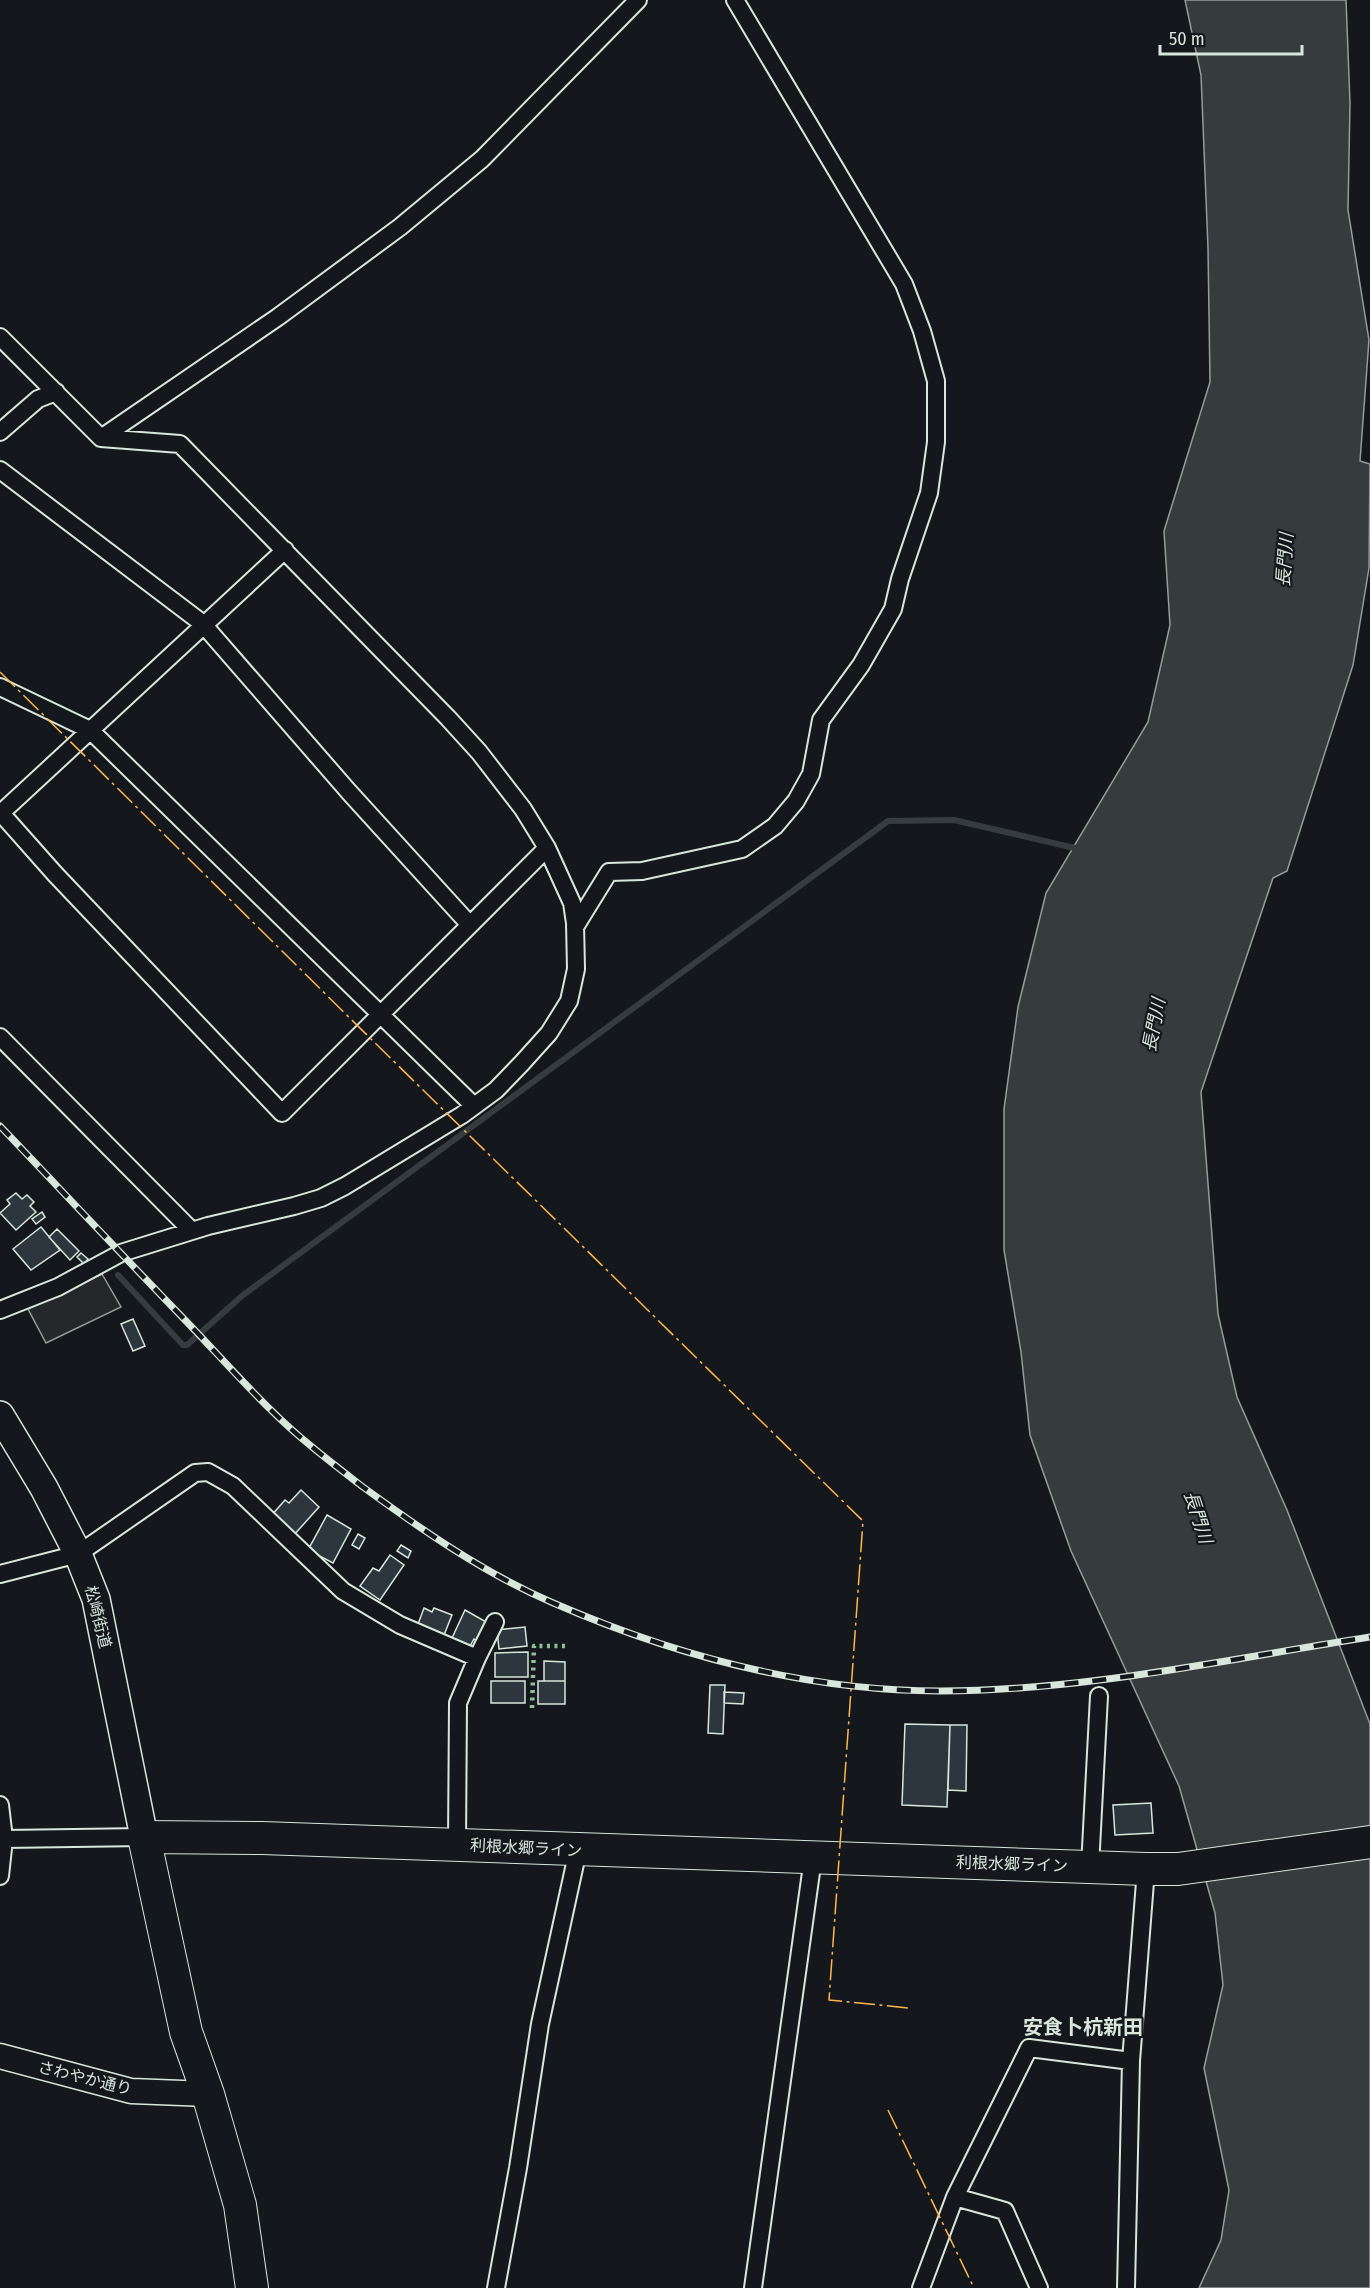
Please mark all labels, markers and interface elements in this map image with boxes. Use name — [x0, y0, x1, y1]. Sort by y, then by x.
scale bar — [1160, 18, 1302, 56]
text: 50 m — [1169, 28, 1205, 50]
water label: 長門川 — [1272, 530, 1298, 588]
water label: 長門川 — [1138, 994, 1170, 1054]
water label: 長門川 — [1179, 1488, 1217, 1548]
street label: 松崎街道 — [81, 1584, 115, 1650]
street label: 利根水郷ライン — [470, 1836, 582, 1860]
street label: 利根水郷ライン — [956, 1853, 1068, 1875]
district label: 安食卜杭新田 — [1023, 2015, 1143, 2039]
street label: さわやか通り — [36, 2057, 134, 2099]

